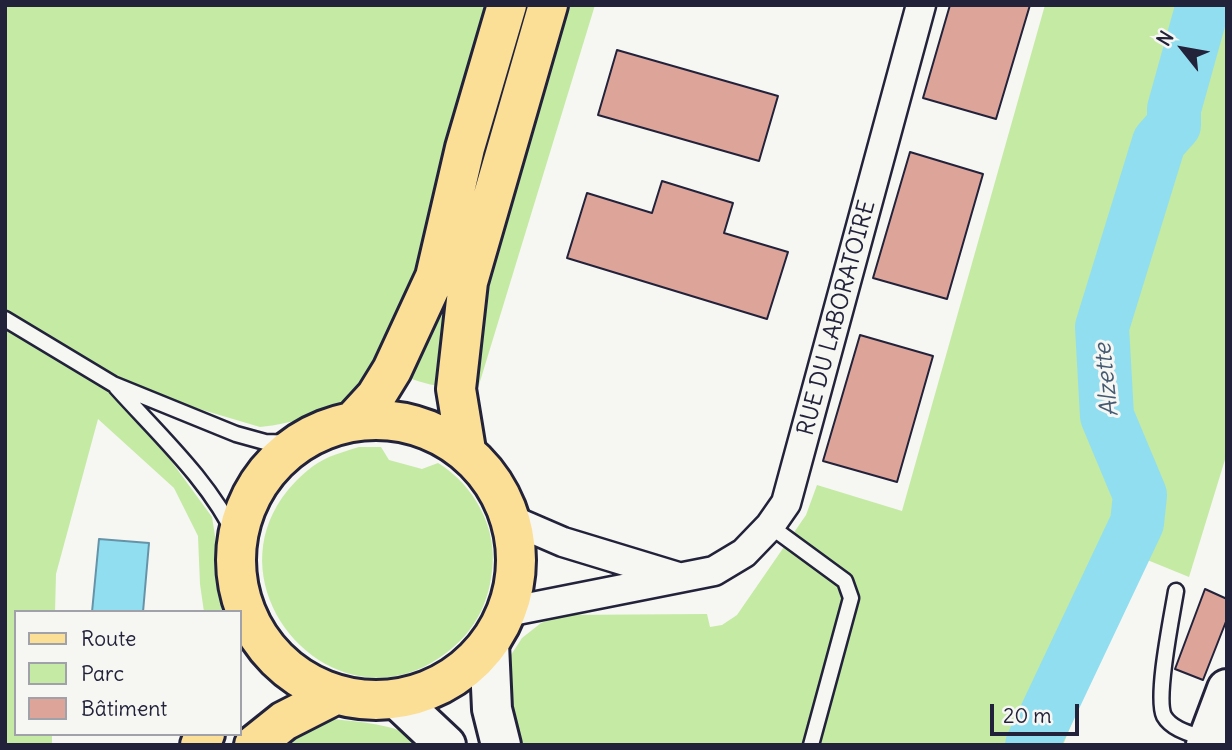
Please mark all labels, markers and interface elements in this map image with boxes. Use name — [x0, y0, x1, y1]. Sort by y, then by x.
north arrow — [1148, 14, 1218, 84]
text: N — [1151, 26, 1179, 50]
street label: RUE DU LABORATOIRE — [792, 197, 882, 439]
water label: Alzette — [1089, 342, 1125, 418]
legend — [14, 610, 242, 736]
text: Route — [81, 625, 136, 652]
text: Parc — [81, 660, 124, 687]
scale bar — [994, 690, 1083, 734]
text: Bâtiment — [81, 695, 167, 722]
text: 20 m — [1003, 702, 1052, 729]

